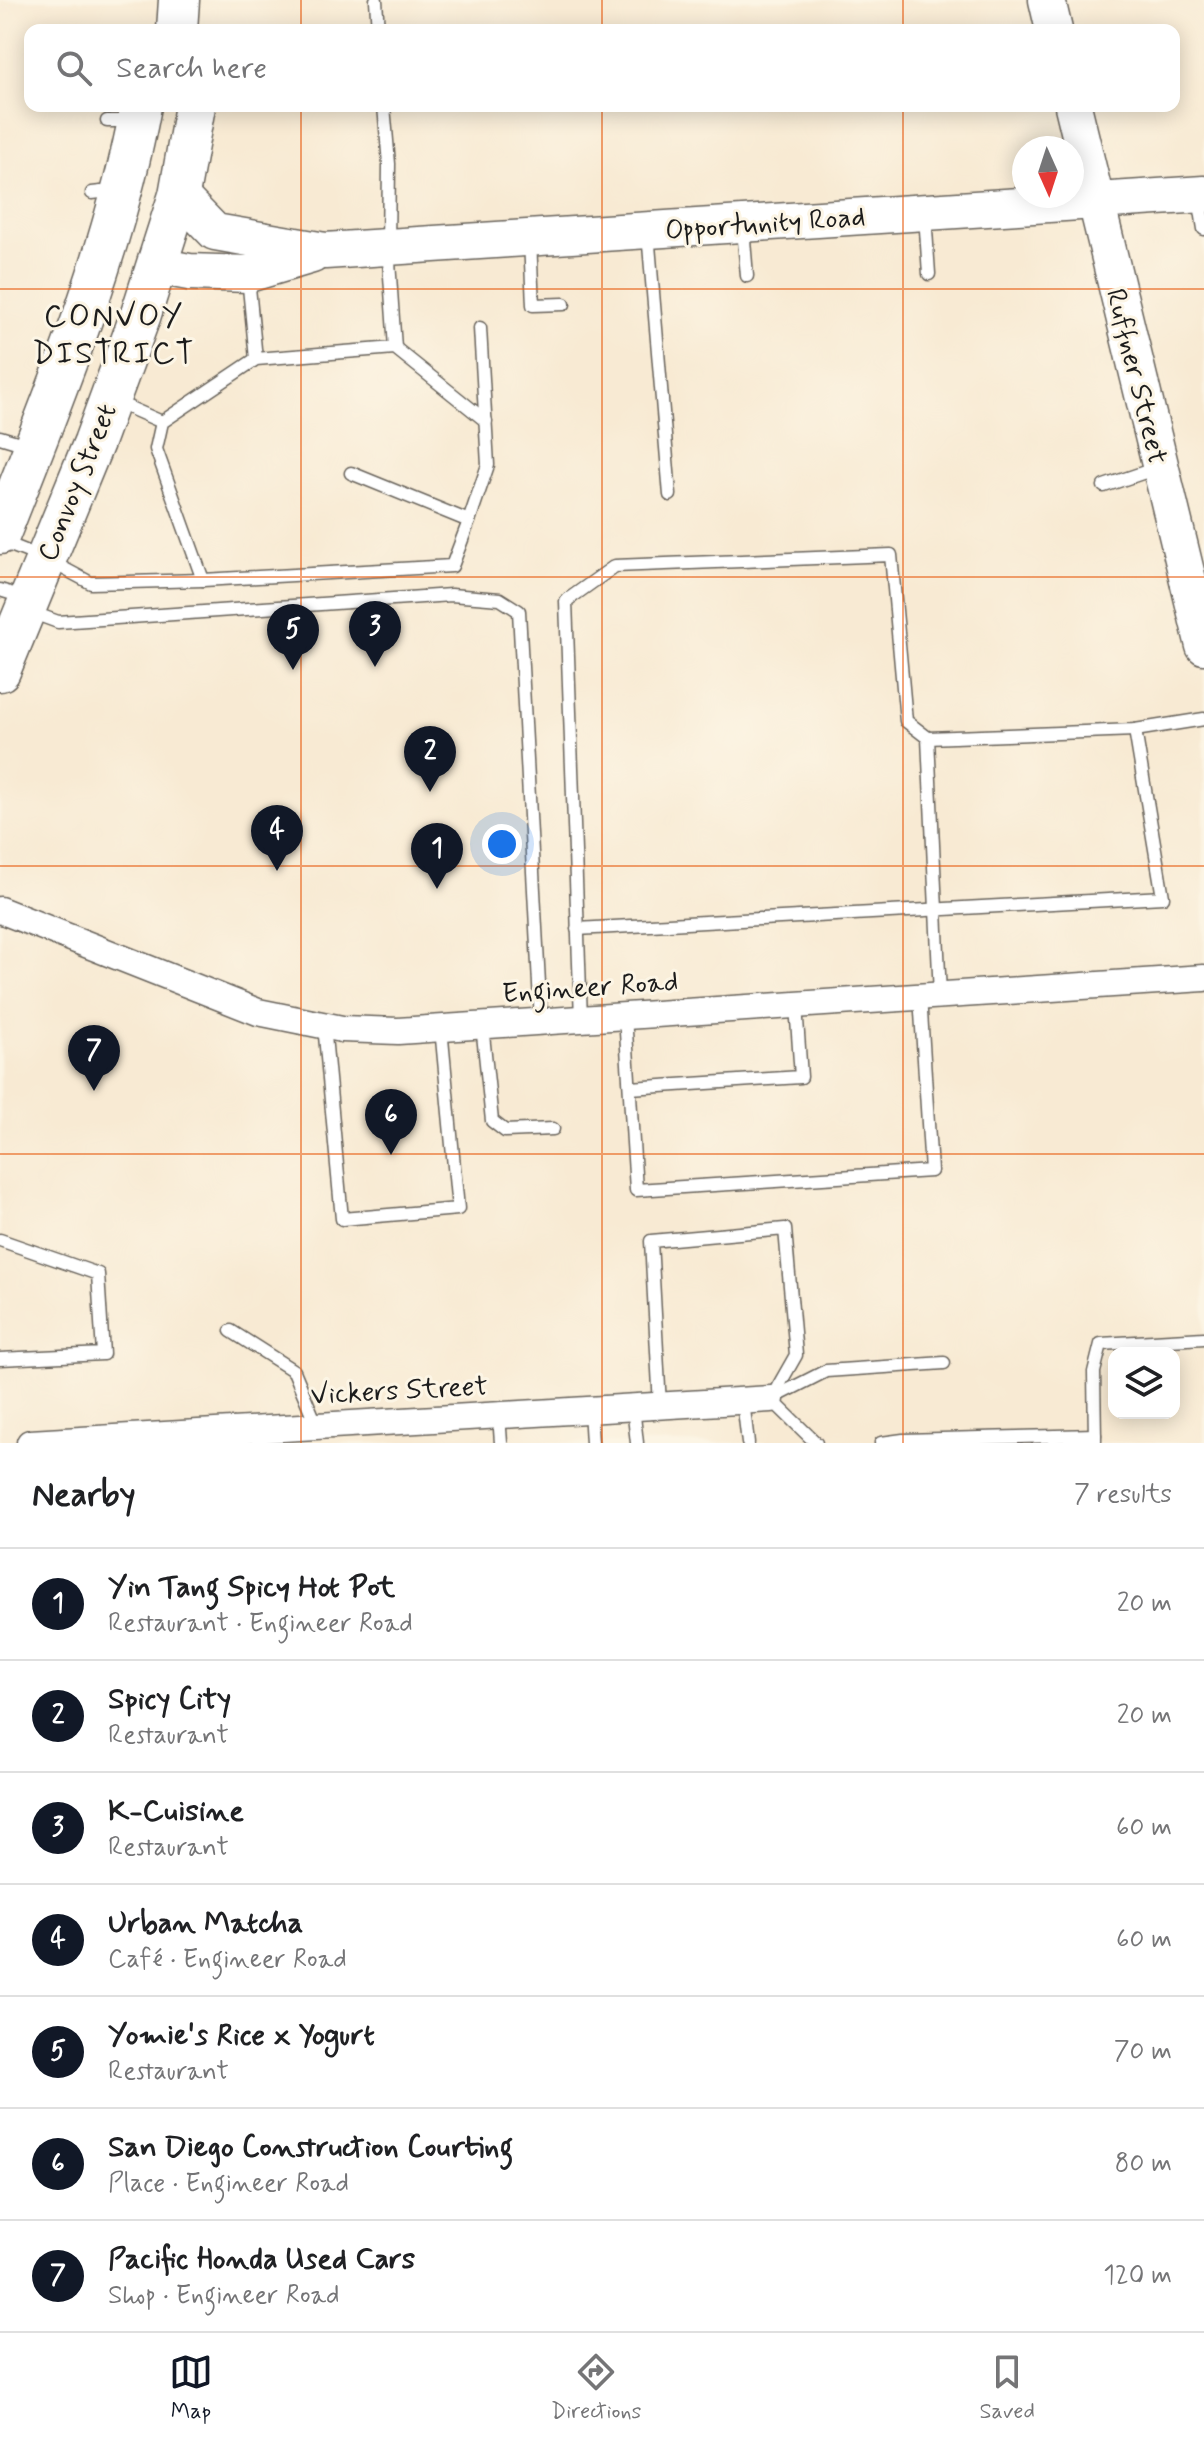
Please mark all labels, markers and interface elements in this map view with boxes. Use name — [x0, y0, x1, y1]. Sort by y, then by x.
search box — [24, 24, 1180, 112]
icon: search — [52, 46, 96, 90]
text: Search here — [116, 49, 267, 88]
north arrow — [1012, 136, 1084, 208]
street label: Opportunity Road — [664, 199, 866, 250]
street label: Ruffner Street — [1096, 285, 1175, 468]
district label: CONVOY DISTRICT — [32, 296, 196, 375]
street label: Convoy Street — [30, 399, 127, 567]
pin: 3 — [349, 601, 401, 667]
pin: 5 — [267, 604, 319, 670]
pin: 2 — [404, 726, 456, 792]
pin: 4 — [251, 805, 303, 871]
pin: 1 — [411, 823, 463, 889]
your location — [482, 824, 522, 864]
street label: Engineer Road — [501, 964, 680, 1016]
pin: 7 — [68, 1025, 120, 1091]
pin: 6 — [365, 1089, 417, 1155]
map controls — [1108, 1347, 1180, 1419]
button: layers — [1108, 1347, 1180, 1419]
street label: Vickers Street — [310, 1368, 489, 1415]
text: Nearby — [32, 1473, 136, 1518]
text: 7 results — [1074, 1478, 1172, 1512]
text: Yin Tang Spicy Hot Pot — [108, 1568, 395, 1607]
text: 1 — [52, 1587, 64, 1621]
text: 20 m — [1117, 1587, 1172, 1621]
text: Restaurant · Engineer Road — [108, 1607, 413, 1641]
text: Spicy City — [108, 1680, 231, 1719]
text: 2 — [52, 1699, 64, 1733]
text: 20 m — [1117, 1699, 1172, 1733]
text: Restaurant — [108, 1719, 229, 1753]
text: K-Cuisine — [108, 1792, 244, 1831]
text: 3 — [52, 1811, 64, 1845]
text: 60 m — [1116, 1811, 1172, 1845]
text: Restaurant — [108, 1831, 229, 1865]
text: Urban Matcha — [108, 1904, 303, 1943]
text: 4 — [50, 1923, 66, 1957]
text: 60 m — [1116, 1923, 1172, 1957]
text: Café · Engineer Road — [108, 1943, 347, 1977]
text: Yomie's Rice x Yogurt — [108, 2016, 375, 2055]
text: 5 — [50, 2035, 66, 2069]
text: 70 m — [1114, 2035, 1172, 2069]
text: Restaurant — [108, 2055, 229, 2089]
text: San Diego Construction Courting — [108, 2128, 513, 2167]
text: 6 — [51, 2147, 65, 2181]
text: 80 m — [1115, 2147, 1172, 2181]
text: Place · Engineer Road — [108, 2167, 349, 2201]
text: Pacific Honda Used Cars — [108, 2240, 415, 2279]
text: 7 — [50, 2259, 66, 2293]
text: 120 m — [1103, 2259, 1172, 2293]
text: Shop · Engineer Road — [108, 2279, 340, 2313]
tab: Map — [169, 2350, 213, 2426]
tab: Directions — [551, 2350, 641, 2426]
tab: Saved — [979, 2350, 1035, 2426]

